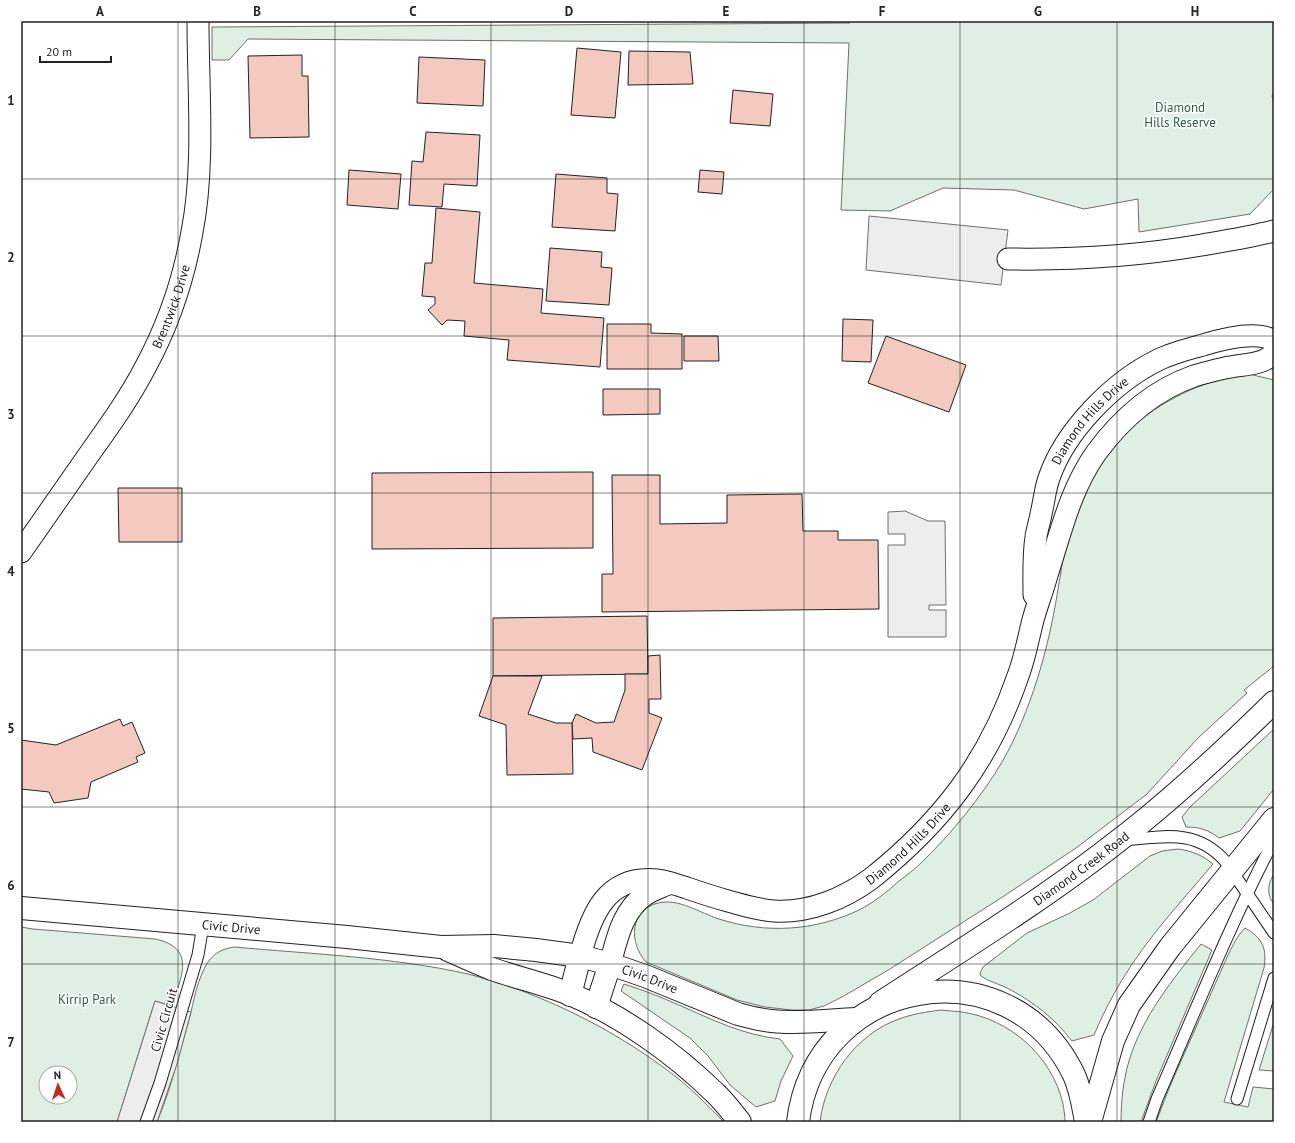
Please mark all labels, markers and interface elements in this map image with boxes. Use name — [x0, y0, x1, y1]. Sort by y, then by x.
text: A — [96, 3, 104, 20]
text: B — [253, 3, 261, 20]
text: C — [409, 3, 417, 20]
text: D — [565, 3, 573, 20]
text: E — [723, 3, 730, 20]
text: F — [879, 3, 886, 20]
text: G — [1034, 3, 1042, 20]
text: H — [1191, 3, 1199, 20]
scale bar — [40, 38, 111, 64]
text: 20 m — [46, 44, 72, 59]
text: 1 — [7, 92, 15, 109]
park label: Diamond Hills Reserve — [1144, 99, 1216, 131]
text: 2 — [7, 249, 15, 266]
street label: Brentwick Drive — [148, 263, 193, 351]
street label: Diamond Hills Drive — [1047, 373, 1132, 467]
text: 3 — [7, 406, 15, 423]
text: 4 — [7, 563, 15, 580]
text: 5 — [7, 720, 15, 737]
street label: Diamond Hills Drive — [862, 799, 954, 888]
street label: Diamond Creek Road — [1030, 827, 1132, 909]
text: 6 — [7, 877, 15, 894]
street label: Civic Drive — [201, 916, 261, 938]
street label: Civic Drive — [620, 960, 681, 997]
street label: Civic Circuit — [147, 985, 181, 1054]
park label: Kirrip Park — [58, 991, 117, 1008]
text: 7 — [7, 1034, 15, 1051]
north arrow — [38, 1065, 78, 1105]
text: N — [53, 1068, 61, 1082]

